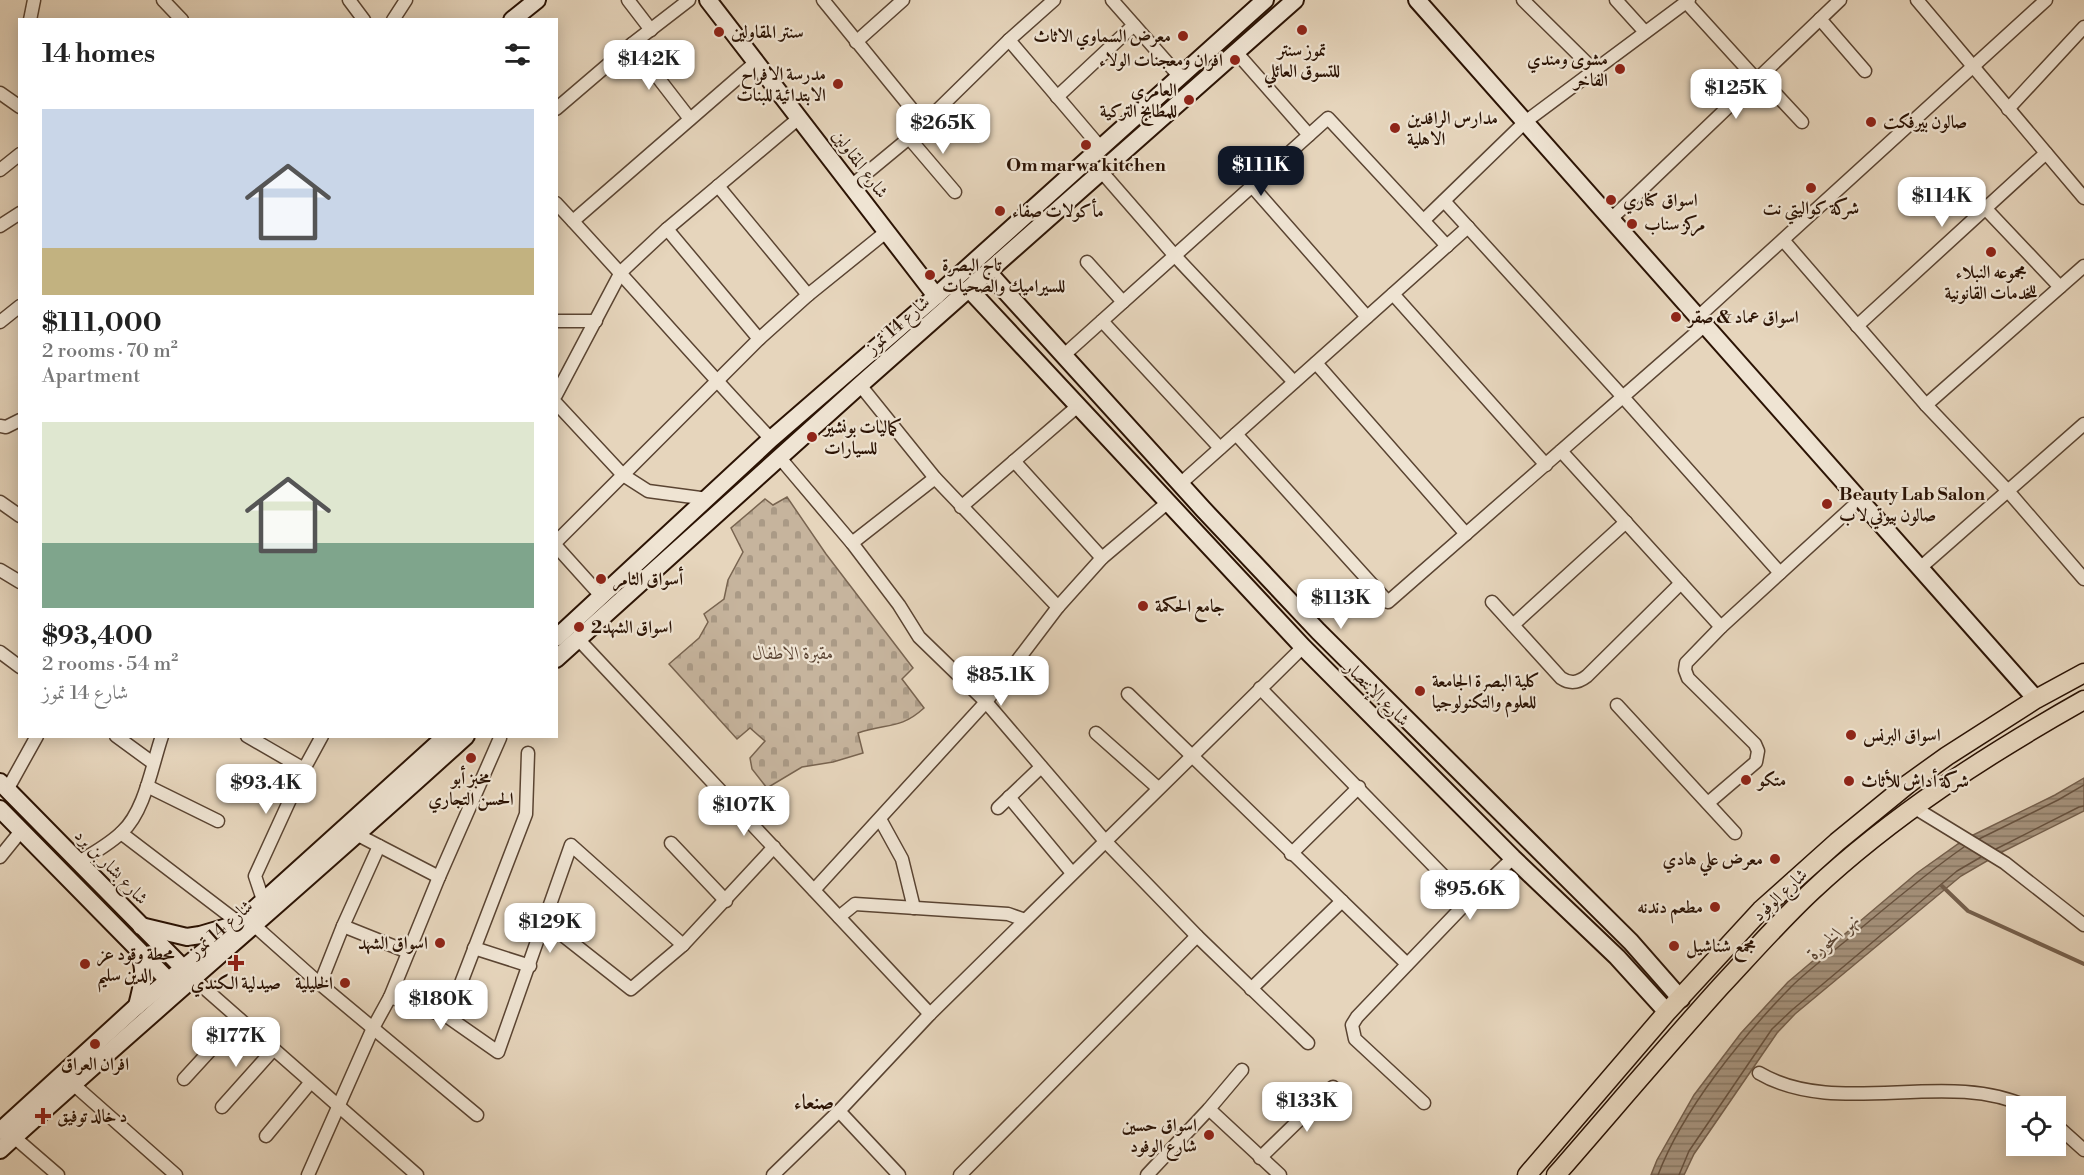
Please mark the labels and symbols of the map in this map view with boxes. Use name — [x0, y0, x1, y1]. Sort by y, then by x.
place label: سنتر المقاولين — [731, 21, 804, 44]
marker: تموز سنتر للتسوق العائلي — [1295, 23, 1309, 37]
marker: سنتر المقاولين — [712, 25, 726, 39]
place label: معرض السماوي الاثاث — [1033, 25, 1171, 51]
marker: معرض السماوي الاثاث — [1176, 29, 1190, 43]
place label: تموز سنتر للتسوق العائلي — [1263, 39, 1340, 89]
pin: $142K — [607, 40, 691, 91]
place label: مشوى ومندي الفاخر — [1527, 48, 1608, 92]
place label: افران ومعجنات الولاء — [1099, 49, 1223, 72]
marker: افران ومعجنات الولاء — [1228, 53, 1242, 67]
marker: مشوى ومندي الفاخر — [1613, 62, 1627, 76]
place label: مدرسة اﻻفراح اﻻبتدائية للبنات — [736, 63, 826, 107]
pin: $125K — [1694, 69, 1778, 120]
marker: مدرسة اﻻفراح اﻻبتدائية للبنات — [831, 77, 845, 91]
place label: العامري للمطابخ التركية — [1100, 79, 1177, 126]
marker: العامري للمطابخ التركية — [1182, 93, 1196, 107]
pin: $265K — [901, 104, 985, 155]
place label: مدارس الرافدين اﻻهلية — [1407, 107, 1498, 151]
place label: صالون بيرفكت — [1883, 111, 1967, 134]
marker: صالون بيرفكت — [1864, 115, 1878, 129]
marker: مدارس الرافدين اﻻهلية — [1388, 121, 1402, 135]
street label: شارع المقاولين — [824, 125, 893, 205]
marker: Om marwa kitchen — [1079, 138, 1093, 152]
pin: $111K — [1219, 146, 1303, 197]
place label: Om marwa kitchen — [1006, 154, 1166, 177]
pin: $114K — [1900, 177, 1984, 228]
marker: شركة كواليتي نت — [1804, 181, 1818, 195]
place label: اسواق كناري — [1623, 189, 1698, 215]
marker: اسواق كناري — [1604, 193, 1618, 207]
place label: شركة كواليتي نت — [1763, 197, 1859, 225]
place label: مأكولات صفاء — [1012, 198, 1104, 223]
marker: مأكولات صفاء — [993, 204, 1007, 218]
place label: مركز سناب — [1644, 213, 1705, 237]
marker: مركز سناب — [1625, 217, 1639, 231]
marker: مجموعه النبلاء للخدمات القانونية — [1984, 245, 1998, 259]
place label: تاج البصرة للسيراميك والصحيات — [942, 254, 1065, 298]
place label: مجموعه النبلاء للخدمات القانونية — [1945, 261, 2038, 305]
marker: تاج البصرة للسيراميك والصحيات — [923, 268, 937, 282]
street label: شارع 14 تموز — [860, 291, 937, 363]
place label: اسواق عماد & صقر — [1686, 306, 1799, 329]
marker: اسواق عماد & صقر — [1669, 310, 1683, 324]
place label: كماليات بونشير للسيارات — [822, 416, 902, 460]
marker: كماليات بونشير للسيارات — [805, 430, 819, 444]
place label: Beauty Lab Salon صالون بيوتي لاب — [1839, 483, 1985, 530]
marker: Beauty Lab Salon صالون بيوتي لاب — [1820, 497, 1834, 511]
place label: أسواق الثامر — [613, 566, 684, 592]
marker: أسواق الثامر — [594, 572, 608, 586]
pin: $113K — [1299, 579, 1383, 630]
place label: جامع الحكمة — [1155, 595, 1225, 623]
marker: جامع الحكمة — [1136, 599, 1150, 613]
place label: اسواق الشهد2 — [591, 616, 672, 639]
marker: اسواق الشهد2 — [572, 620, 586, 634]
park label: مقبرة الاطفال — [752, 642, 834, 665]
street label: شارع الإنتصار — [1336, 655, 1414, 733]
pin: $85.1K — [952, 656, 1050, 707]
place label: كلية البصرة الجامعة للعلوم والتكنولوجيا — [1432, 670, 1540, 718]
marker: كلية البصرة الجامعة للعلوم والتكنولوجيا — [1413, 684, 1427, 698]
place label: اسواق البرنس — [1863, 724, 1941, 747]
marker: اسواق البرنس — [1844, 728, 1858, 742]
marker: مخبز أبو الحسن التجاري — [464, 751, 478, 765]
pin: $93.4K — [217, 764, 315, 815]
place label: مخبز أبو الحسن التجاري — [428, 765, 514, 814]
place label: شركة أداش للأثاث — [1861, 768, 1969, 793]
place label: متكو — [1756, 769, 1786, 792]
marker: متكو — [1739, 773, 1753, 787]
marker: شركة أداش للأثاث — [1842, 774, 1856, 788]
pin: $107K — [702, 786, 786, 837]
street label: شارع بشار بن برد — [67, 824, 153, 912]
place label: معرض علي هادي — [1663, 848, 1763, 877]
marker: معرض علي هادي — [1768, 852, 1782, 866]
street label: شارع الوفود — [1747, 863, 1815, 929]
pin: $95.6K — [1421, 870, 1519, 921]
street label: شارع 14 تموز — [183, 895, 260, 967]
place label: مطعم دندنه — [1637, 896, 1703, 924]
marker: مطعم دندنه — [1708, 900, 1722, 914]
pin: $129K — [508, 903, 592, 954]
water label: نهر الخورة — [1802, 908, 1865, 967]
place label: اسواق الشهد — [358, 932, 428, 955]
place label: مجمع شناشيل — [1686, 935, 1756, 963]
marker: اسواق الشهد — [433, 936, 447, 950]
marker: مجمع شناشيل — [1667, 939, 1681, 953]
place label: محطة وقود عز الدين سليم — [97, 943, 175, 993]
marker: صيدلية الكندي — [229, 956, 243, 970]
marker: محطة وقود عز الدين سليم — [78, 957, 92, 971]
place label: صيدلية الكندي — [191, 972, 281, 998]
place label: الخليلية — [295, 972, 333, 995]
marker: الخليلية — [338, 976, 352, 990]
pin: $180K — [399, 980, 483, 1031]
pin: $177K — [194, 1017, 278, 1068]
marker: افران العراق — [88, 1037, 102, 1051]
place label: افران العراق — [61, 1053, 129, 1076]
pin: $133K — [1265, 1082, 1349, 1133]
district label: صنعاء — [794, 1090, 834, 1116]
place label: د خالد توفيق — [57, 1105, 127, 1128]
marker: د خالد توفيق — [34, 1107, 52, 1125]
place label: اسواق حسين شارع الوفود — [1122, 1114, 1197, 1161]
marker: اسواق حسين شارع الوفود — [1202, 1128, 1216, 1142]

